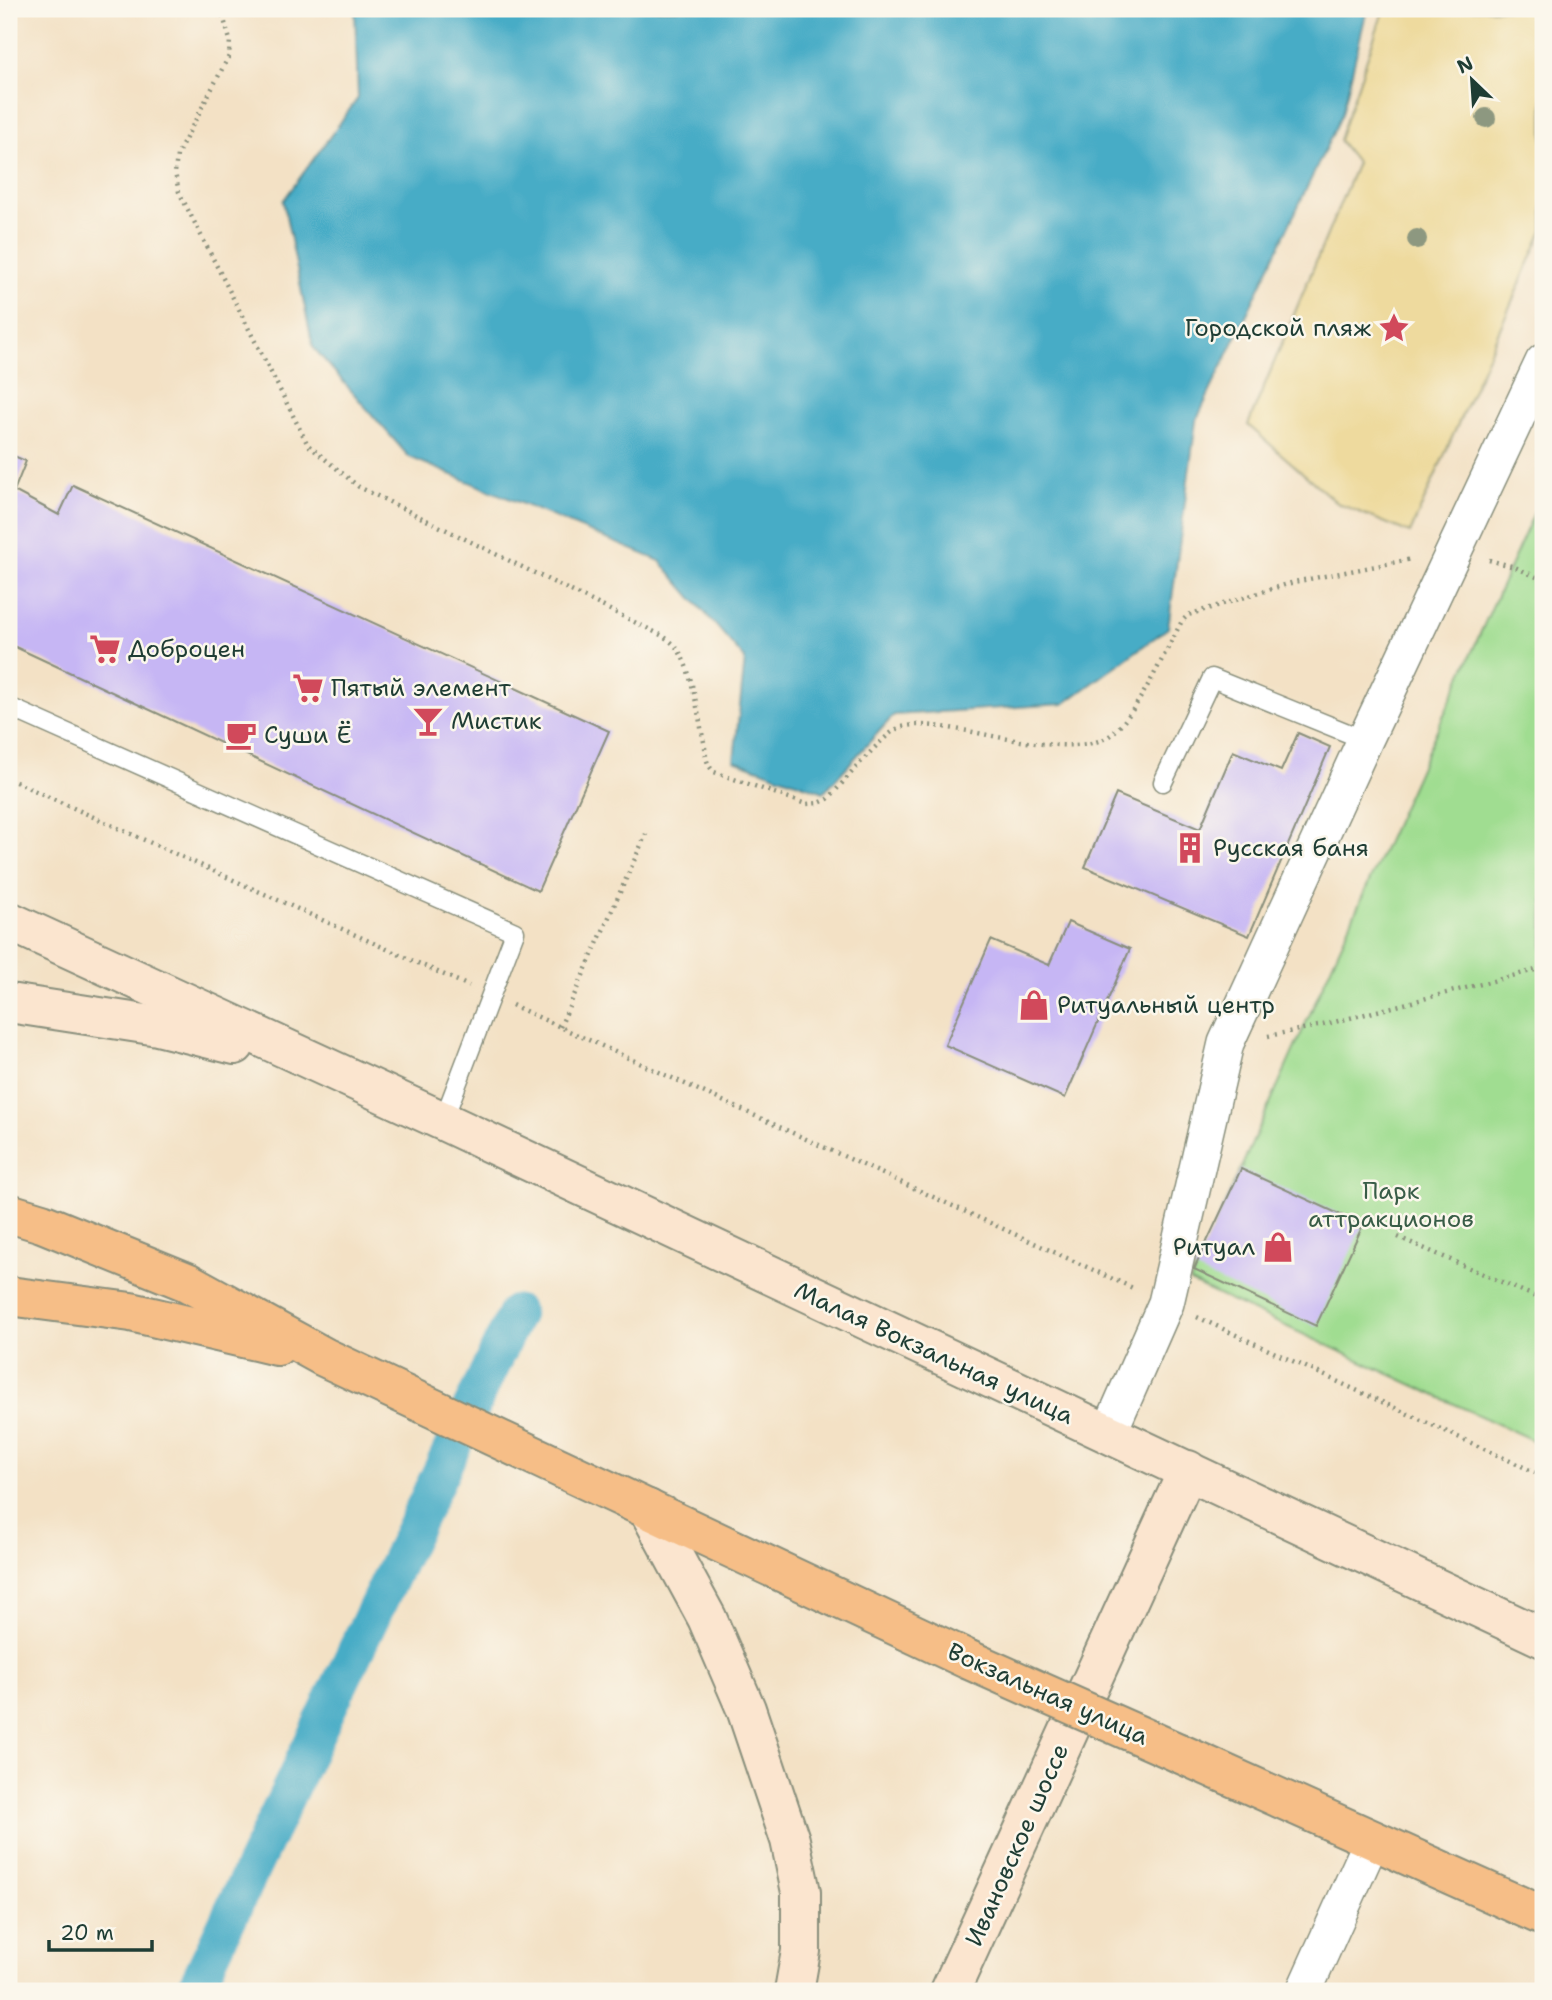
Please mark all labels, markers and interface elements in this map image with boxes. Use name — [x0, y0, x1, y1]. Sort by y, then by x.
north arrow — [1436, 46, 1506, 116]
text: N — [1453, 51, 1477, 80]
place icon: Городской пляж — [1377, 311, 1411, 345]
place label: Городской пляж — [1185, 312, 1371, 344]
supermarket icon: Доброцен — [88, 632, 122, 666]
place label: Доброцен — [128, 633, 245, 665]
supermarket icon: Пятый элемент — [291, 671, 325, 705]
place label: Пятый элемент — [331, 672, 512, 704]
bar icon: Мистик — [411, 704, 445, 738]
place label: Мистик — [451, 705, 542, 737]
cafe icon: Суши Ё — [224, 718, 258, 752]
place label: Суши Ё — [264, 719, 352, 751]
building icon: Русская баня — [1173, 831, 1207, 865]
place label: Русская баня — [1213, 832, 1369, 864]
shop icon: Ритуальный центр — [1017, 988, 1051, 1022]
place label: Ритуальный центр — [1057, 989, 1275, 1021]
park label: Парк аттракционов — [1308, 1175, 1474, 1235]
shop icon: Ритуал — [1261, 1230, 1295, 1264]
place label: Ритуал — [1173, 1231, 1255, 1263]
street label: Малая Вокзальная улица — [789, 1274, 1079, 1432]
street label: Вокзальная улица — [943, 1635, 1153, 1753]
street label: Ивановское шоссе — [958, 1739, 1076, 1951]
scale bar — [49, 1909, 152, 1953]
text: 20 m — [60, 1919, 114, 1947]

